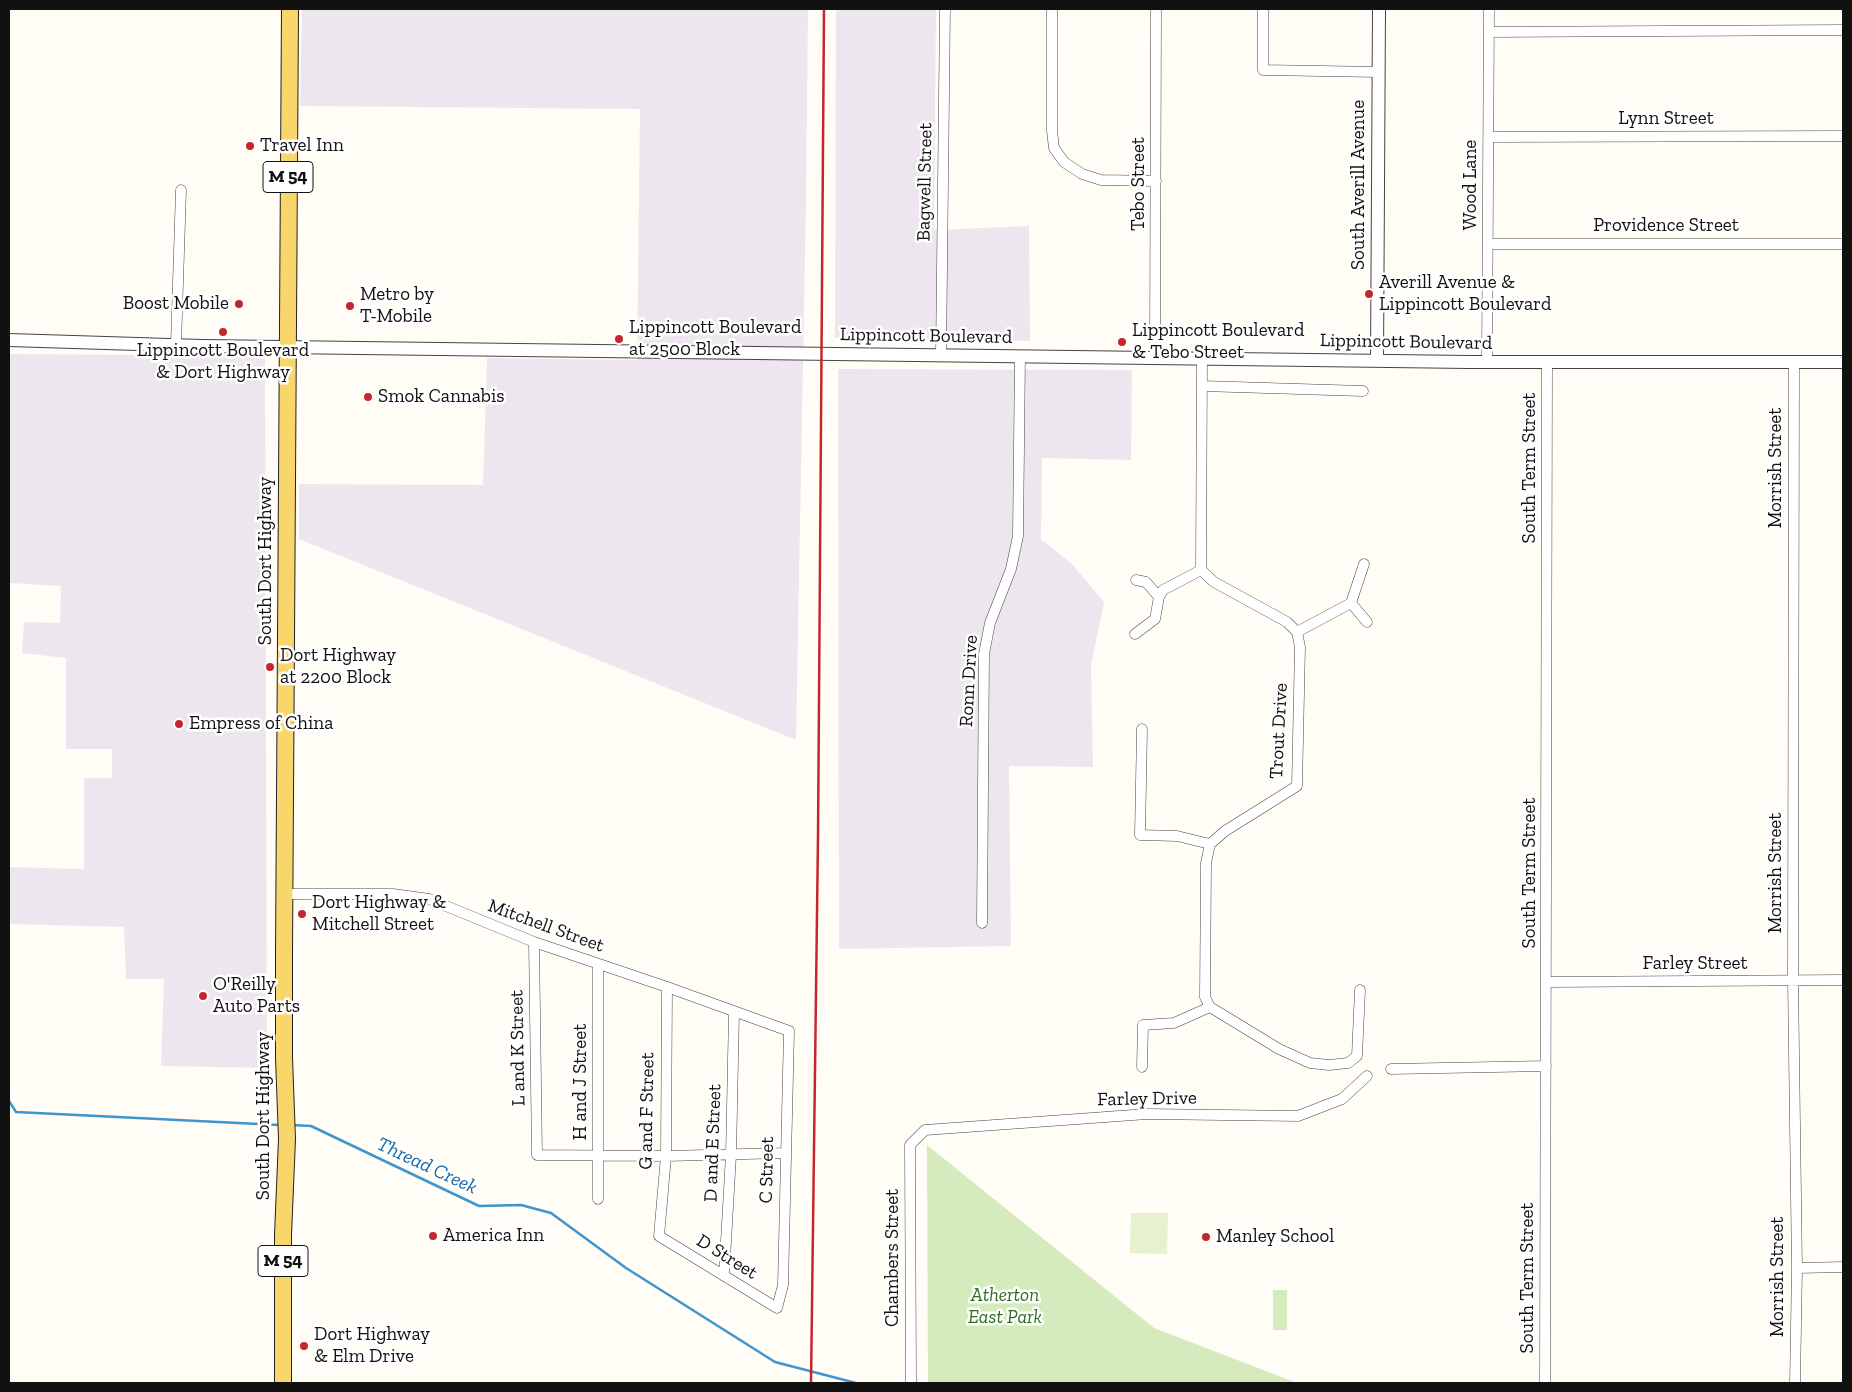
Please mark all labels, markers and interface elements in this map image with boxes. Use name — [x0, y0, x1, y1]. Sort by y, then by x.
street label: South Averill Avenue — [1348, 100, 1370, 270]
street label: Lynn Street — [1618, 108, 1714, 130]
street label: Bagwell Street — [913, 122, 937, 242]
place label: Travel Inn — [260, 135, 344, 157]
street label: Tebo Street — [1128, 137, 1150, 231]
marker: Travel Inn — [244, 140, 256, 152]
street label: Wood Lane — [1460, 140, 1482, 230]
road number: M 54 — [263, 162, 313, 192]
street label: Providence Street — [1593, 215, 1739, 237]
place label: Averill Avenue & Lippincott Boulevard — [1379, 272, 1552, 316]
place label: Metro by T-Mobile — [360, 284, 434, 328]
marker: Averill Avenue & Lippincott Boulevard — [1363, 288, 1375, 300]
place label: Boost Mobile — [123, 293, 229, 315]
marker: Boost Mobile — [233, 298, 245, 310]
marker: Metro by T-Mobile — [344, 300, 356, 312]
place label: Lippincott Boulevard at 2500 Block — [629, 317, 802, 361]
place label: Lippincott Boulevard & Tebo Street — [1132, 320, 1305, 364]
street label: Lippincott Boulevard — [840, 323, 1012, 349]
marker: Lippincott Boulevard & Dort Highway — [217, 326, 229, 338]
street label: Lippincott Boulevard — [1320, 329, 1492, 355]
marker: Lippincott Boulevard at 2500 Block — [613, 333, 625, 345]
marker: Lippincott Boulevard & Tebo Street — [1116, 336, 1128, 348]
place label: Lippincott Boulevard & Dort Highway — [137, 340, 309, 384]
place label: Smok Cannabis — [378, 386, 505, 408]
marker: Smok Cannabis — [362, 391, 374, 403]
street label: South Term Street — [1519, 393, 1541, 543]
street label: Morrish Street — [1765, 408, 1787, 528]
street label: South Dort Highway — [255, 477, 277, 645]
street label: Ronn Drive — [955, 634, 983, 728]
place label: Dort Highway at 2200 Block — [280, 645, 396, 689]
marker: Dort Highway at 2200 Block — [264, 661, 276, 673]
street label: Trout Drive — [1265, 682, 1293, 780]
place label: Empress of China — [189, 713, 333, 735]
marker: Empress of China — [173, 718, 185, 730]
street label: South Term Street — [1519, 798, 1541, 948]
street label: Morrish Street — [1765, 813, 1787, 933]
place label: Dort Highway & Mitchell Street — [312, 892, 446, 936]
street label: Mitchell Street — [485, 894, 607, 958]
marker: Dort Highway & Mitchell Street — [296, 908, 308, 920]
street label: Farley Street — [1642, 953, 1748, 975]
place label: O'Reilly Auto Parts — [213, 974, 300, 1018]
marker: O'Reilly Auto Parts — [197, 990, 209, 1002]
street label: L and K Street — [506, 990, 530, 1106]
street label: H and J Street — [570, 1024, 592, 1140]
street label: South Dort Highway — [253, 1032, 275, 1200]
street label: G and F Street — [635, 1052, 659, 1170]
street label: D and E Street — [700, 1084, 726, 1202]
street label: Farley Drive — [1097, 1087, 1197, 1111]
water label: Thread Creek — [373, 1132, 481, 1200]
street label: C Street — [755, 1136, 779, 1204]
street label: Chambers Street — [882, 1189, 904, 1327]
street label: South Term Street — [1517, 1203, 1539, 1353]
street label: Morrish Street — [1767, 1217, 1789, 1337]
place label: America Inn — [443, 1225, 544, 1247]
place label: Manley School — [1216, 1226, 1334, 1248]
street label: D Street — [692, 1229, 762, 1285]
marker: America Inn — [427, 1230, 439, 1242]
marker: Manley School — [1200, 1231, 1212, 1243]
road number: M 54 — [258, 1246, 308, 1276]
park label: Atherton East Park — [968, 1285, 1042, 1329]
place label: Dort Highway & Elm Drive — [314, 1324, 430, 1368]
marker: Dort Highway & Elm Drive — [298, 1340, 310, 1352]

